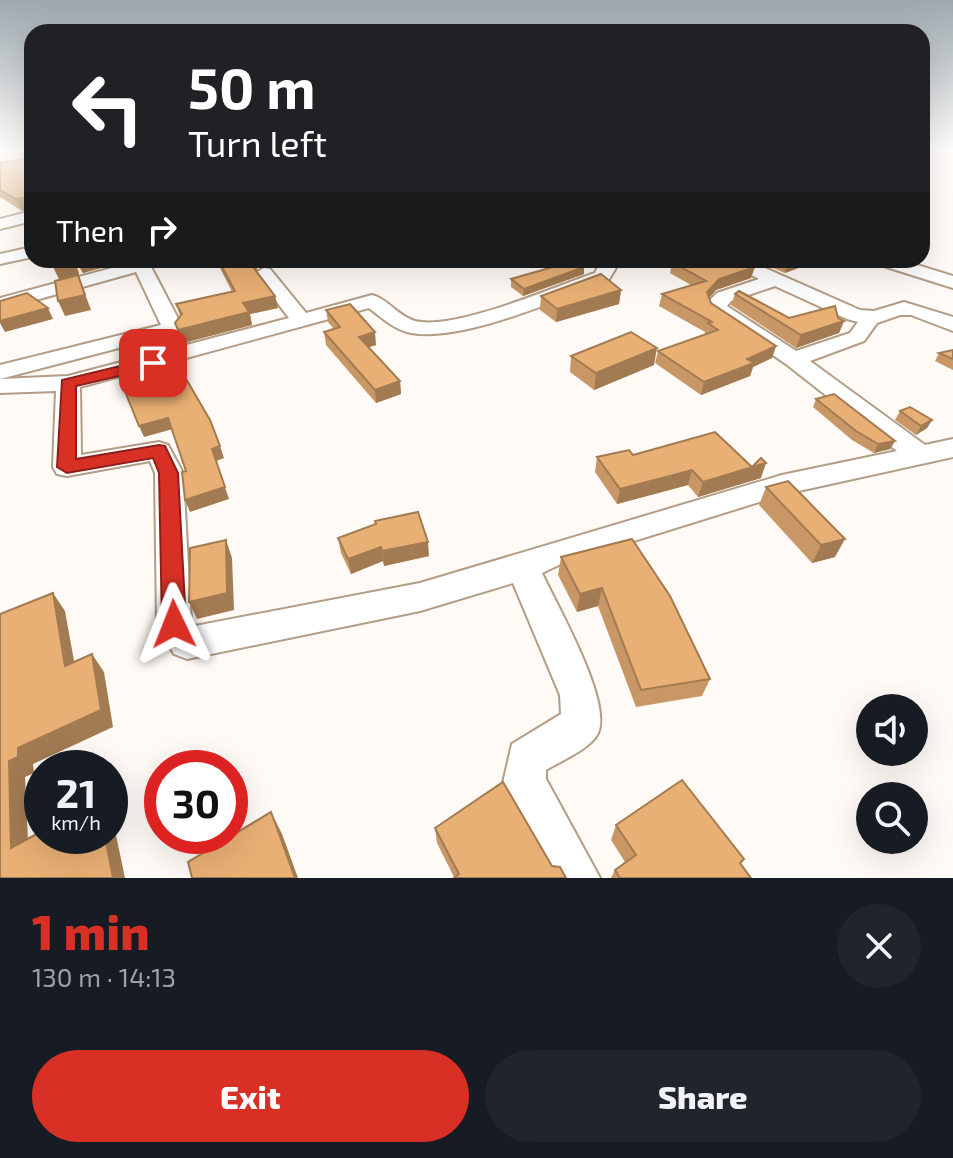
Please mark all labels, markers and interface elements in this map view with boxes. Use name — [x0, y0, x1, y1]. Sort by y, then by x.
text: 50 m — [188, 53, 316, 120]
icon: left — [56, 56, 160, 160]
text: Turn left — [188, 121, 327, 164]
icon: right — [140, 208, 184, 252]
text: Then — [56, 212, 124, 248]
pin — [119, 329, 187, 397]
icon: arrive — [131, 341, 175, 385]
position arrow — [132, 582, 216, 666]
map controls — [856, 694, 928, 854]
button: sound — [856, 694, 928, 766]
speed limit sign: 30 — [144, 750, 248, 854]
text: 21 — [56, 768, 96, 816]
button: search — [856, 782, 928, 854]
text: km/h — [51, 810, 101, 834]
text: 1 min — [32, 902, 150, 960]
button: close — [837, 904, 921, 988]
text: 130 m · 14:13 — [32, 961, 176, 992]
button: Exit — [32, 1050, 469, 1142]
button: Share — [485, 1050, 921, 1142]

